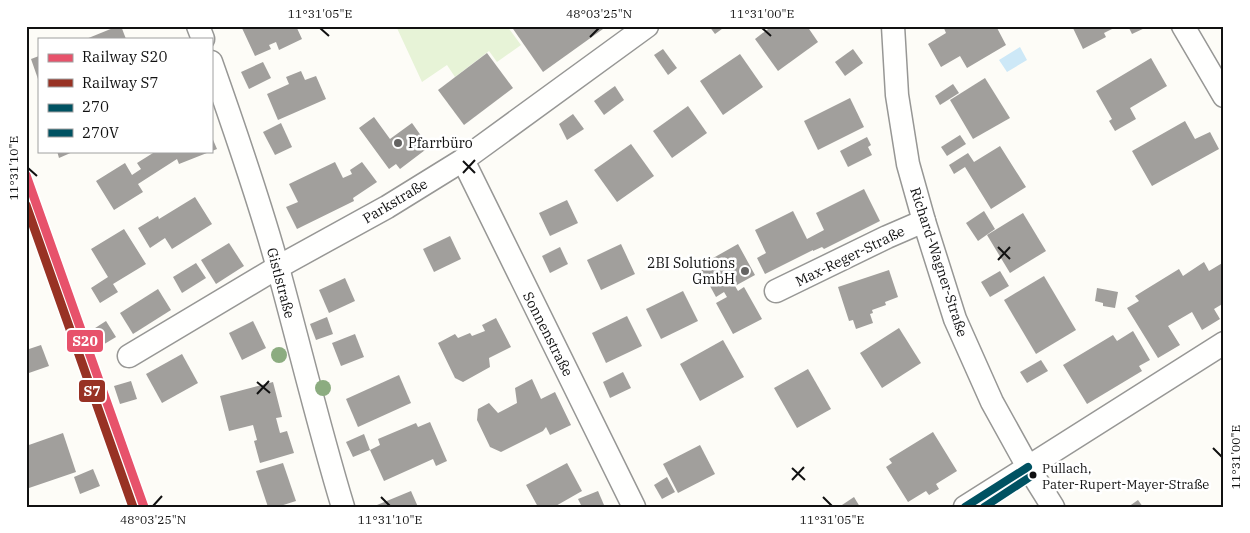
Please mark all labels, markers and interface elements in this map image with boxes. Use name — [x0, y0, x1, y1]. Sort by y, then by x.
text: 11°31'05"E — [288, 6, 352, 21]
text: 48°03'25"N — [566, 6, 632, 21]
text: 11°31'00"E — [730, 6, 794, 21]
legend — [38, 38, 212, 152]
text: Railway S20 — [82, 47, 167, 66]
text: Railway S7 — [82, 73, 158, 92]
text: 270 — [82, 97, 109, 116]
text: 270V — [82, 123, 119, 142]
place label: Pfarrbüro — [408, 134, 473, 152]
text: 11°31'10"E — [6, 136, 21, 200]
marker: Pfarrbüro — [392, 137, 404, 149]
street label: Parkstraße — [359, 175, 431, 227]
street label: Richard-Wagner-Straße — [906, 185, 972, 339]
street label: Max-Reger-Straße — [792, 222, 908, 290]
street label: Gistlstraße — [263, 246, 299, 320]
place label: 2BI Solutions GmbH — [647, 254, 735, 288]
marker: 2BI Solutions GmbH — [739, 265, 751, 277]
street label: Sonnenstraße — [519, 289, 577, 379]
line badge: S20 — [66, 329, 104, 353]
text: S20 — [72, 332, 98, 350]
line badge: S7 — [78, 379, 106, 403]
text: S7 — [83, 382, 101, 400]
text: 11°31'00"E — [1228, 425, 1243, 489]
place label: Pullach, Pater-Rupert-Mayer-Straße — [1042, 460, 1209, 493]
marker: Pullach, Pater-Rupert-Mayer-Straße — [1028, 470, 1038, 480]
text: 48°03'25"N — [120, 512, 186, 527]
text: 11°31'10"E — [358, 512, 422, 527]
text: 11°31'05"E — [800, 512, 864, 527]

